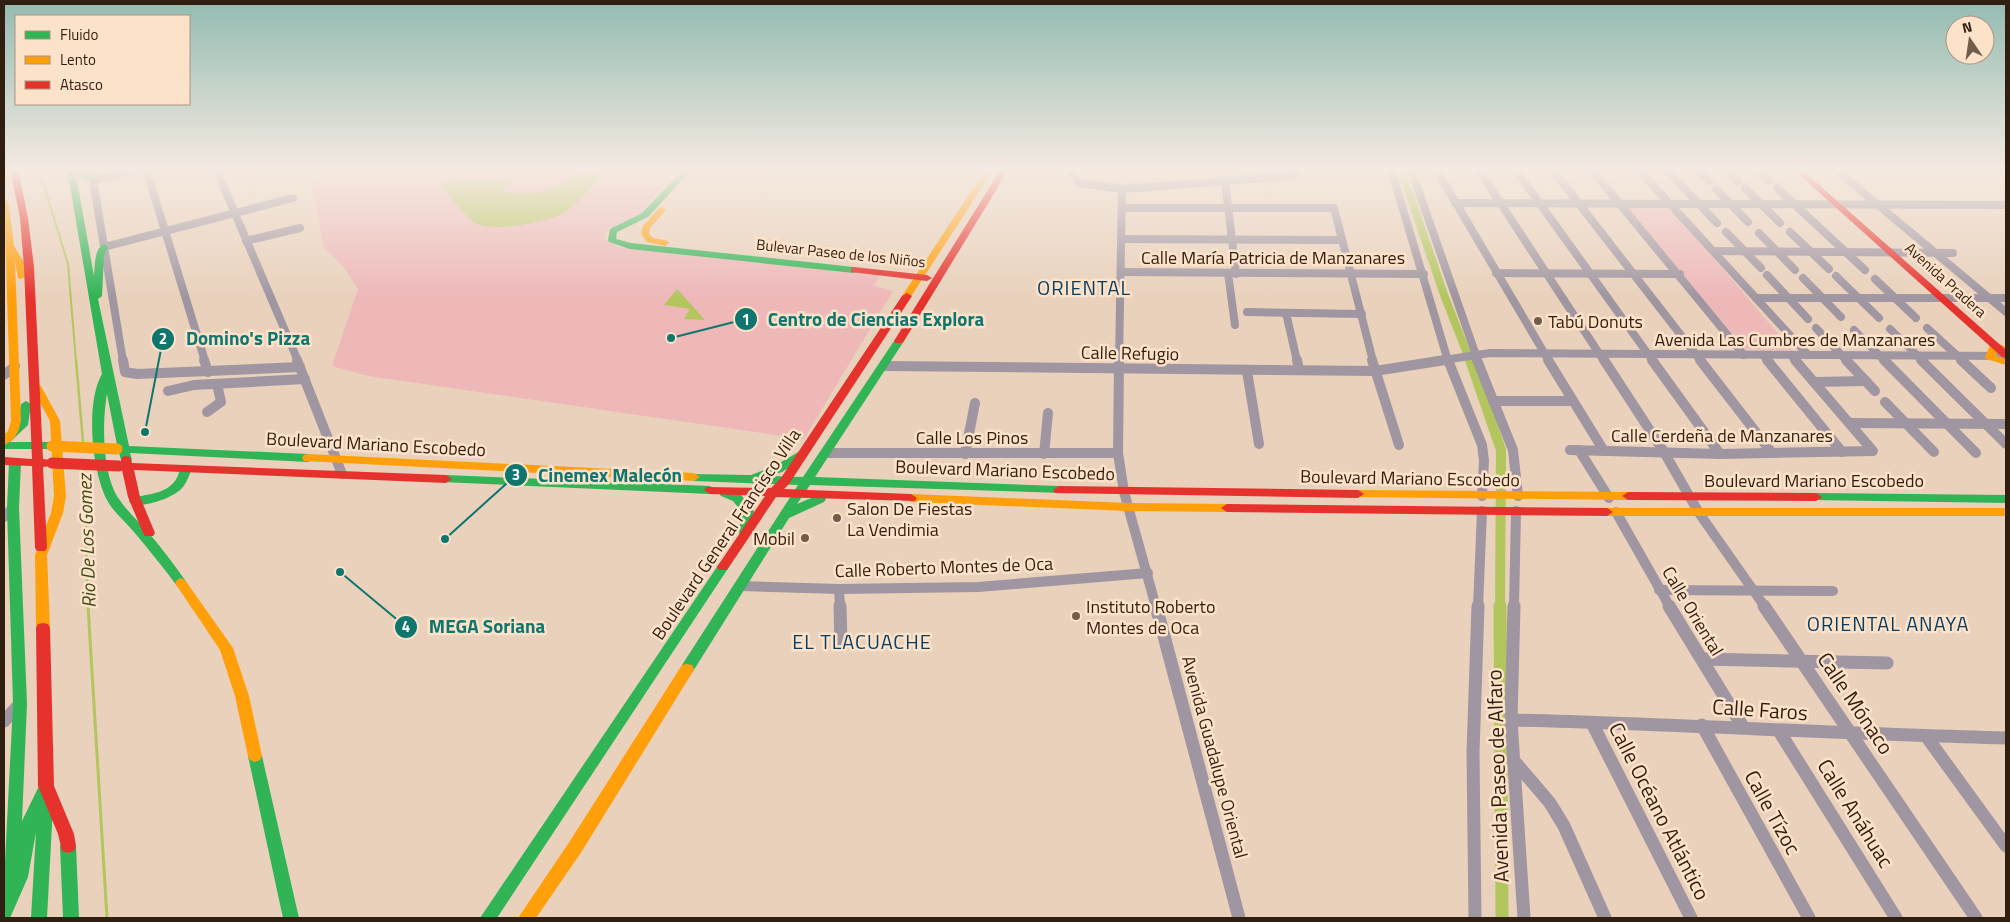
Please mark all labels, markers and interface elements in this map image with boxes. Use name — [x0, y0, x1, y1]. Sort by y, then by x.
legend — [15, 15, 190, 105]
north arrow — [1945, 15, 1995, 65]
text: N — [1960, 16, 1974, 38]
text: Fluido — [60, 23, 99, 46]
text: Lento — [60, 48, 96, 71]
text: Atasco — [60, 73, 103, 96]
street label: Bulevar Paseo de los Niños — [755, 233, 927, 273]
street label: Avenida Pradera — [1900, 237, 1992, 323]
street label: Calle María Patricia de Manzanares — [1141, 244, 1405, 271]
district label: ORIENTAL — [1037, 272, 1131, 303]
callout: Centro de Ciencias Explora — [733, 302, 995, 336]
text: Centro de Ciencias Explora — [768, 304, 985, 333]
text: 1 — [742, 308, 750, 331]
place label: Tabú Donuts — [1548, 308, 1643, 335]
marker: Tabú Donuts — [1532, 315, 1544, 327]
callout: Domino's Pizza — [150, 322, 320, 356]
text: Domino's Pizza — [186, 323, 310, 352]
street label: Avenida Las Cumbres de Manzanares — [1655, 326, 1935, 353]
text: 2 — [159, 327, 167, 350]
street label: Calle Refugio — [1081, 339, 1179, 367]
street label: Calle Cerdeña de Manzanares — [1611, 422, 1833, 449]
street label: Boulevard General Francisco Villa — [645, 423, 807, 645]
street label: Calle Los Pinos — [916, 424, 1028, 451]
street label: Boulevard Mariano Escobedo — [266, 425, 486, 463]
street label: Boulevard Mariano Escobedo — [895, 453, 1115, 487]
callout: Cinemex Malecón — [503, 458, 692, 492]
text: Cinemex Malecón — [538, 460, 682, 489]
text: 3 — [512, 463, 520, 486]
street label: Boulevard Mariano Escobedo — [1300, 463, 1520, 493]
street label: Boulevard Mariano Escobedo — [1704, 467, 1924, 494]
water label: Rio De Los Gomez — [69, 471, 103, 609]
place label: Salon De Fiestas La Vendimia — [847, 495, 972, 543]
marker: Salon De Fiestas La Vendimia — [831, 512, 843, 524]
place label: Mobil — [753, 525, 795, 552]
marker: Mobil — [799, 532, 811, 544]
street label: Calle Roberto Montes de Oca — [834, 550, 1054, 584]
street label: Calle Oriental — [1656, 561, 1730, 661]
place label: Instituto Roberto Montes de Oca — [1086, 593, 1215, 641]
district label: ORIENTAL ANAYA — [1807, 608, 1969, 639]
callout: MEGA Soriana — [393, 610, 555, 644]
marker: Instituto Roberto Montes de Oca — [1070, 610, 1082, 622]
text: MEGA Soriana — [429, 611, 545, 640]
text: 4 — [402, 615, 410, 638]
district label: EL TLACUACHE — [792, 626, 932, 657]
street label: Calle Mónaco — [1810, 645, 1902, 761]
street label: Avenida Guadalupe Oriental — [1175, 653, 1255, 861]
street label: Avenida Paseo de Alfaro — [1477, 669, 1517, 883]
street label: Calle Faros — [1711, 690, 1809, 728]
street label: Calle Océano Atlántico — [1601, 716, 1719, 906]
street label: Calle Anáhuac — [1810, 752, 1902, 874]
street label: Calle Tízoc — [1737, 764, 1809, 860]

